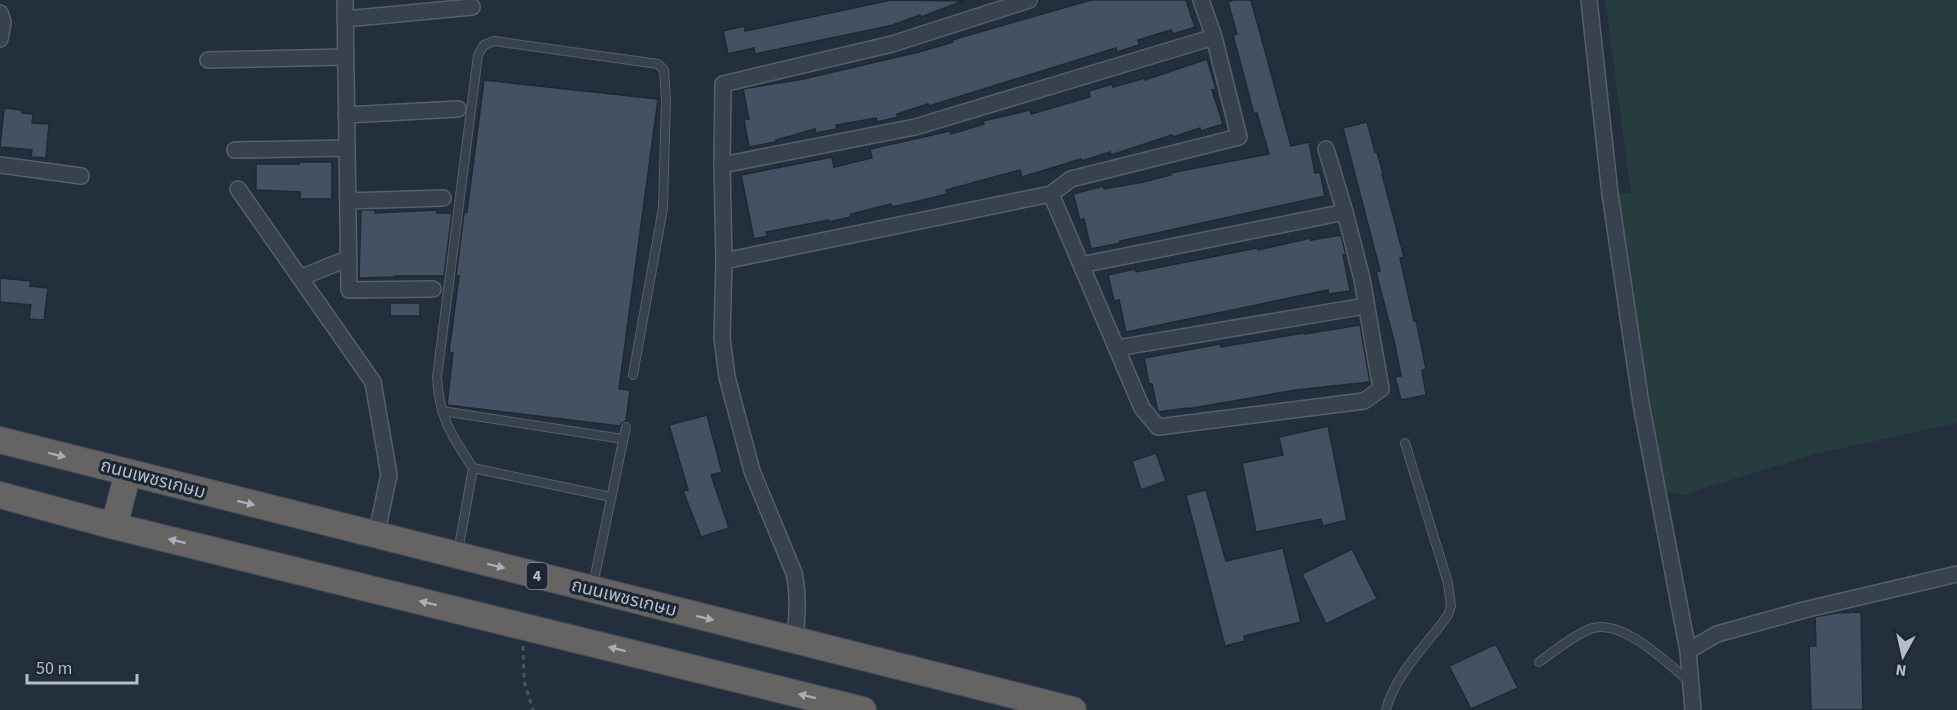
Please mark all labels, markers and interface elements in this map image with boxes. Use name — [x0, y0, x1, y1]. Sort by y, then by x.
one-way arrow — [48, 450, 66, 460]
street label: ถนนเพชรเกษม — [98, 453, 208, 505]
one-way arrow — [236, 499, 255, 509]
one-way arrow — [168, 536, 187, 546]
one-way arrow — [487, 561, 505, 571]
road number: 4 — [526, 563, 548, 589]
street label: ถนนเพชรเกษม — [569, 573, 679, 623]
one-way arrow — [419, 597, 437, 607]
one-way arrow — [697, 614, 715, 623]
north arrow — [1873, 626, 1933, 686]
one-way arrow — [608, 644, 626, 654]
scale bar — [27, 647, 136, 685]
text: 50 m — [36, 656, 72, 681]
text: N — [1894, 658, 1908, 681]
one-way arrow — [797, 691, 816, 701]

